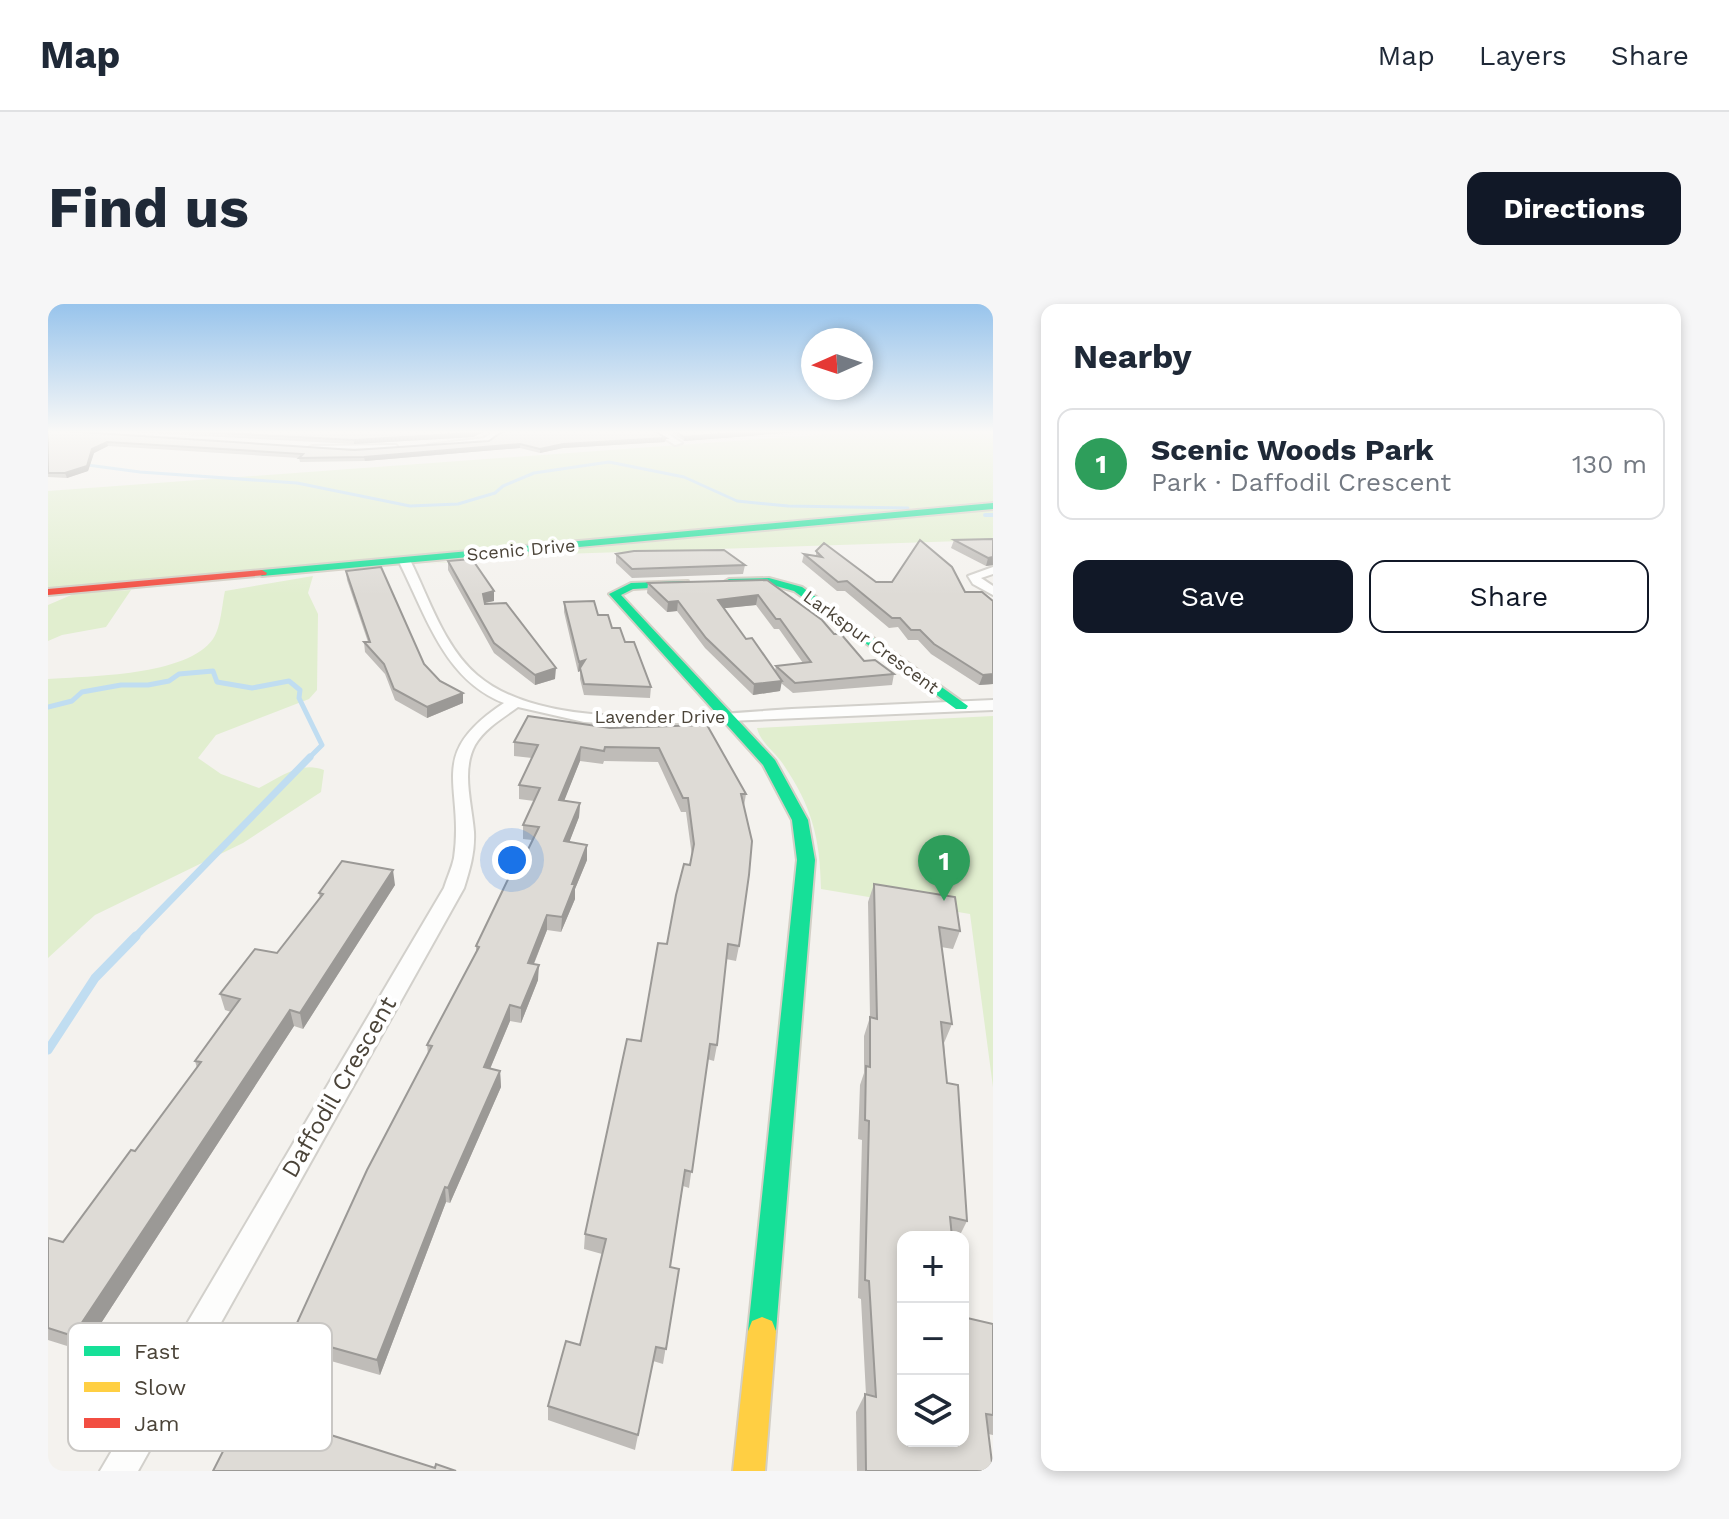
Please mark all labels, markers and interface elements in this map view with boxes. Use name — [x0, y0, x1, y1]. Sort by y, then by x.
text: Map — [40, 33, 120, 77]
text: Map — [1378, 39, 1435, 72]
text: Layers — [1479, 39, 1567, 72]
text: Share — [1611, 39, 1689, 72]
button: Directions — [1467, 172, 1681, 245]
text: Find us — [48, 175, 249, 241]
north arrow — [801, 328, 873, 400]
text: Nearby — [1073, 336, 1192, 376]
text: Scenic Woods Park — [1151, 432, 1434, 467]
text: 1 — [1095, 449, 1107, 479]
text: 130 m — [1572, 449, 1647, 479]
text: Park · Daffodil Crescent — [1151, 467, 1451, 497]
street label: Scenic Drive — [466, 534, 576, 565]
button: Save — [1073, 560, 1353, 633]
button: Share — [1369, 560, 1649, 633]
street label: Larkspur Crescent — [800, 586, 943, 698]
street label: Lavender Drive — [594, 706, 726, 727]
pin: 1 — [918, 835, 970, 901]
your location — [492, 840, 532, 880]
street label: Daffodil Crescent — [276, 992, 402, 1182]
map controls — [897, 1231, 969, 1447]
button: + — [897, 1231, 969, 1303]
button: − — [897, 1303, 969, 1375]
legend — [68, 1323, 332, 1451]
text: Fast — [134, 1339, 180, 1364]
text: Slow — [134, 1375, 186, 1400]
button: layers — [897, 1375, 969, 1447]
text: Jam — [134, 1411, 179, 1436]

